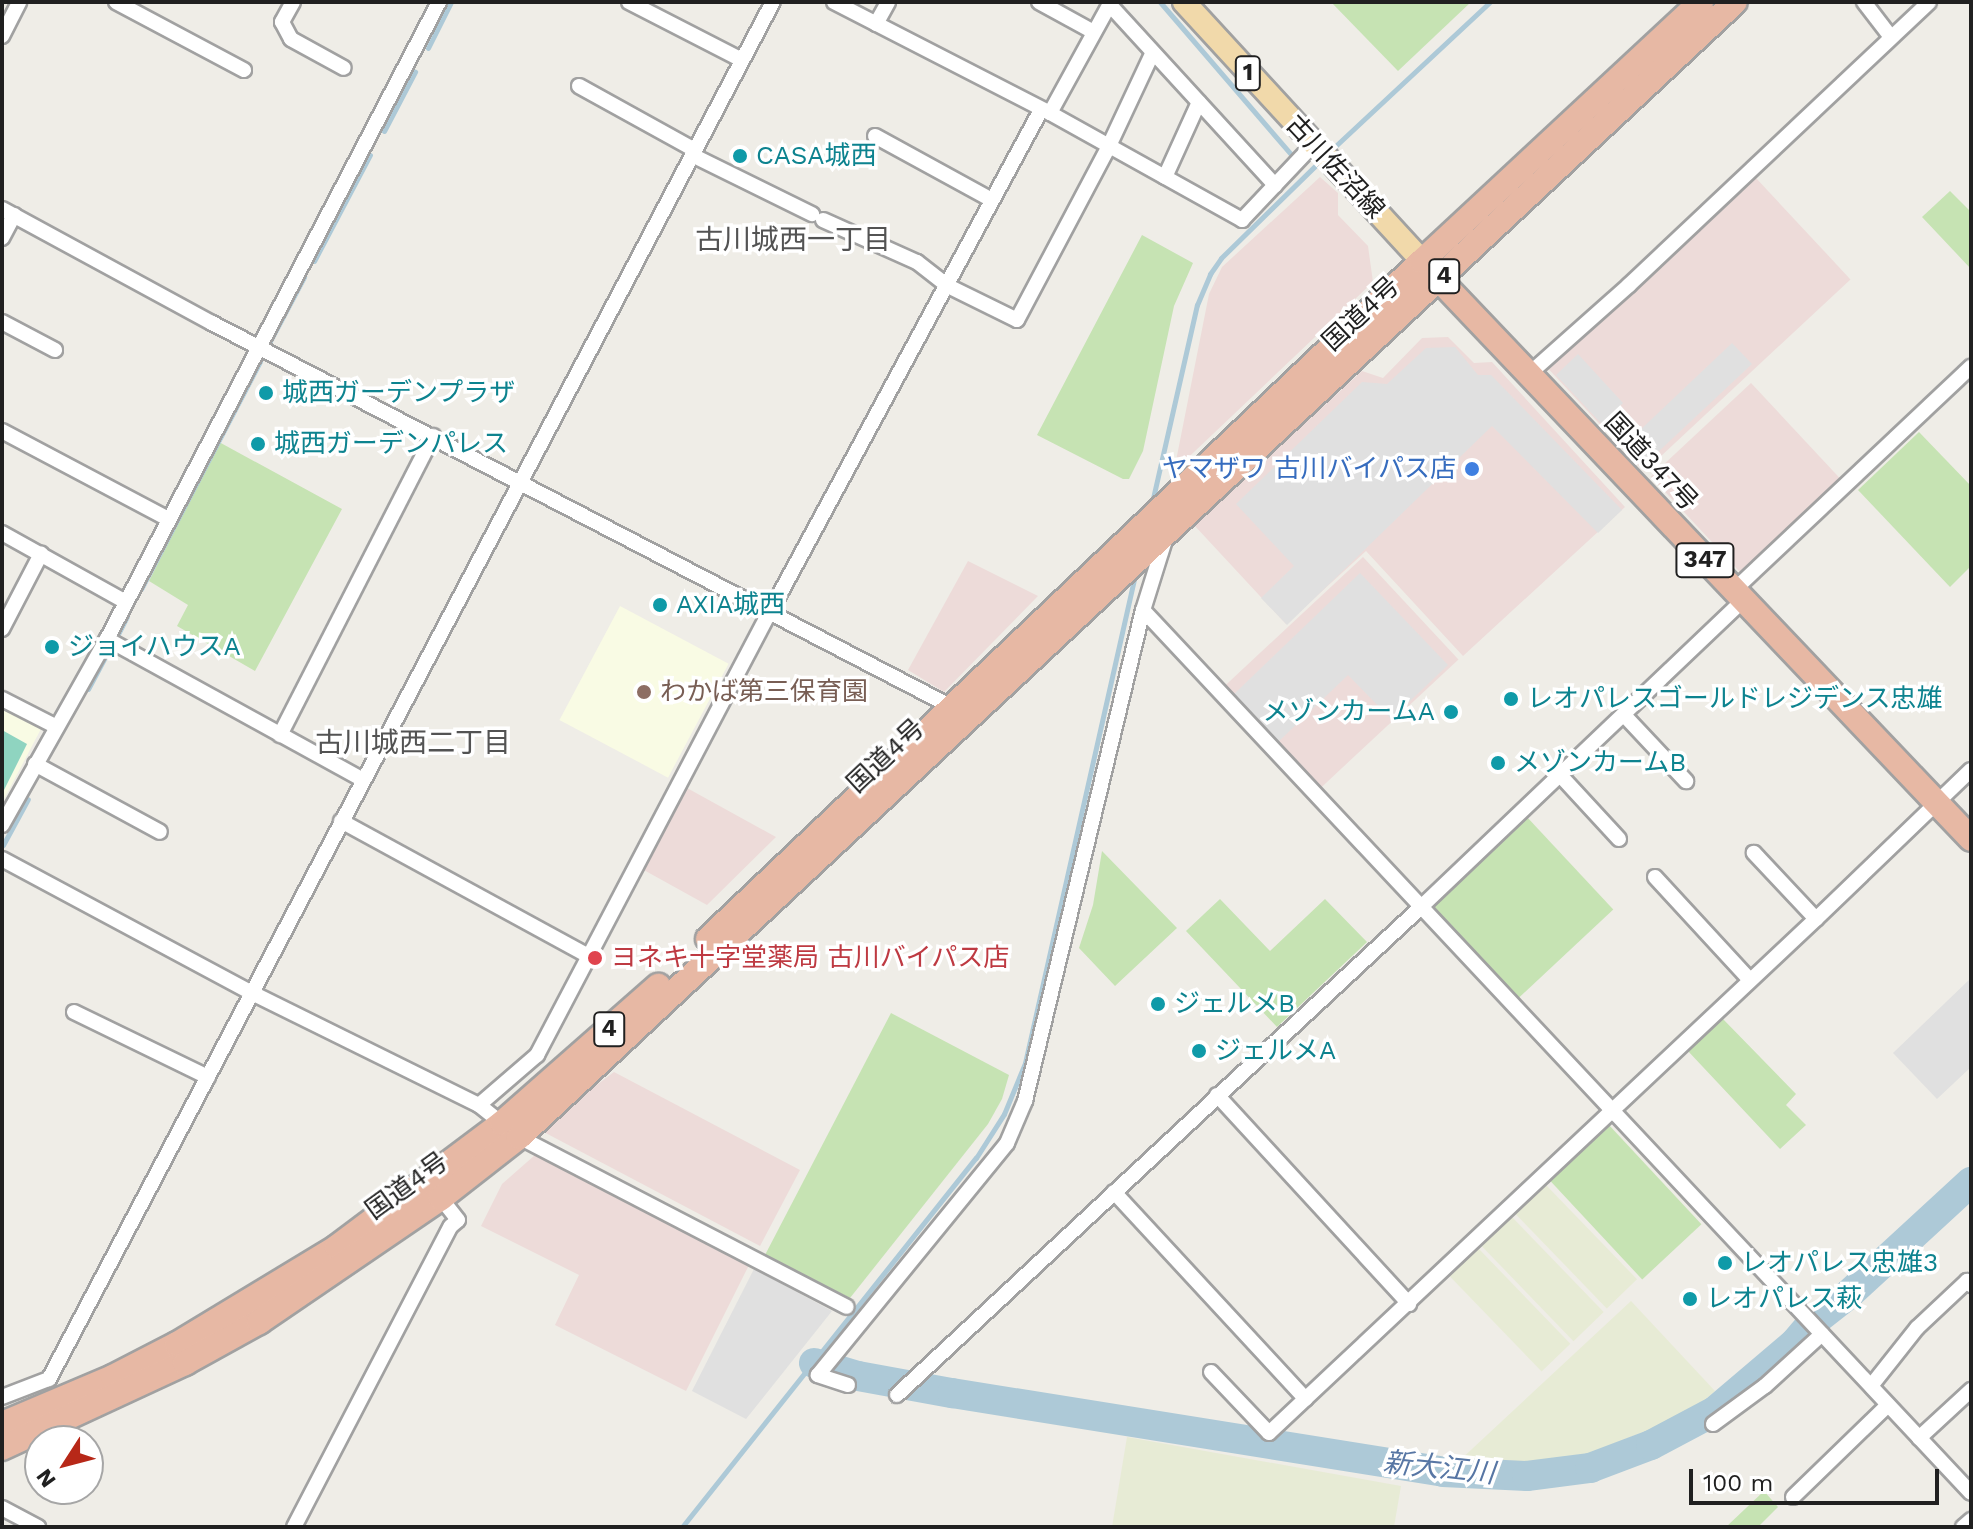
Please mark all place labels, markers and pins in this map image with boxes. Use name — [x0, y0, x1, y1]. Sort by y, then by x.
place label: CASA城西 — [756, 140, 876, 172]
marker: CASA城西 — [731, 147, 749, 165]
place label: 城西ガーデンプラザ — [282, 377, 516, 409]
marker: 城西ガーデンプラザ — [257, 384, 275, 402]
place label: 城西ガーデンパレス — [274, 428, 508, 460]
marker: 城西ガーデンパレス — [249, 435, 267, 453]
place label: ヤマザワ 古川バイパス店 — [1161, 453, 1456, 485]
marker: ヤマザワ 古川バイパス店 — [1463, 460, 1481, 478]
place label: AXIA城西 — [676, 589, 785, 621]
marker: AXIA城西 — [651, 596, 669, 614]
place label: ジョイハウスA — [68, 631, 241, 663]
marker: ジョイハウスA — [43, 638, 61, 656]
place label: わかば第三保育園 — [660, 676, 868, 708]
marker: わかば第三保育園 — [635, 683, 653, 701]
place label: レオパレスゴールドレジデンス忠雄 — [1527, 683, 1943, 715]
marker: レオパレスゴールドレジデンス忠雄 — [1502, 690, 1520, 708]
place label: メゾンカームA — [1262, 696, 1435, 728]
marker: メゾンカームA — [1442, 703, 1460, 721]
place label: メゾンカームB — [1514, 747, 1687, 779]
marker: メゾンカームB — [1489, 754, 1507, 772]
place label: ヨネキ十字堂薬局 古川バイパス店 — [611, 942, 1010, 974]
marker: ヨネキ十字堂薬局 古川バイパス店 — [586, 949, 604, 967]
place label: ジェルメB — [1174, 988, 1295, 1020]
marker: ジェルメB — [1149, 995, 1167, 1013]
place label: ジェルメA — [1215, 1035, 1336, 1067]
marker: ジェルメA — [1190, 1042, 1208, 1060]
place label: レオパレス忠雄3 — [1741, 1247, 1938, 1279]
marker: レオパレス忠雄3 — [1716, 1254, 1734, 1272]
place label: レオパレス萩 — [1706, 1283, 1862, 1315]
marker: レオパレス萩 — [1681, 1290, 1699, 1308]

